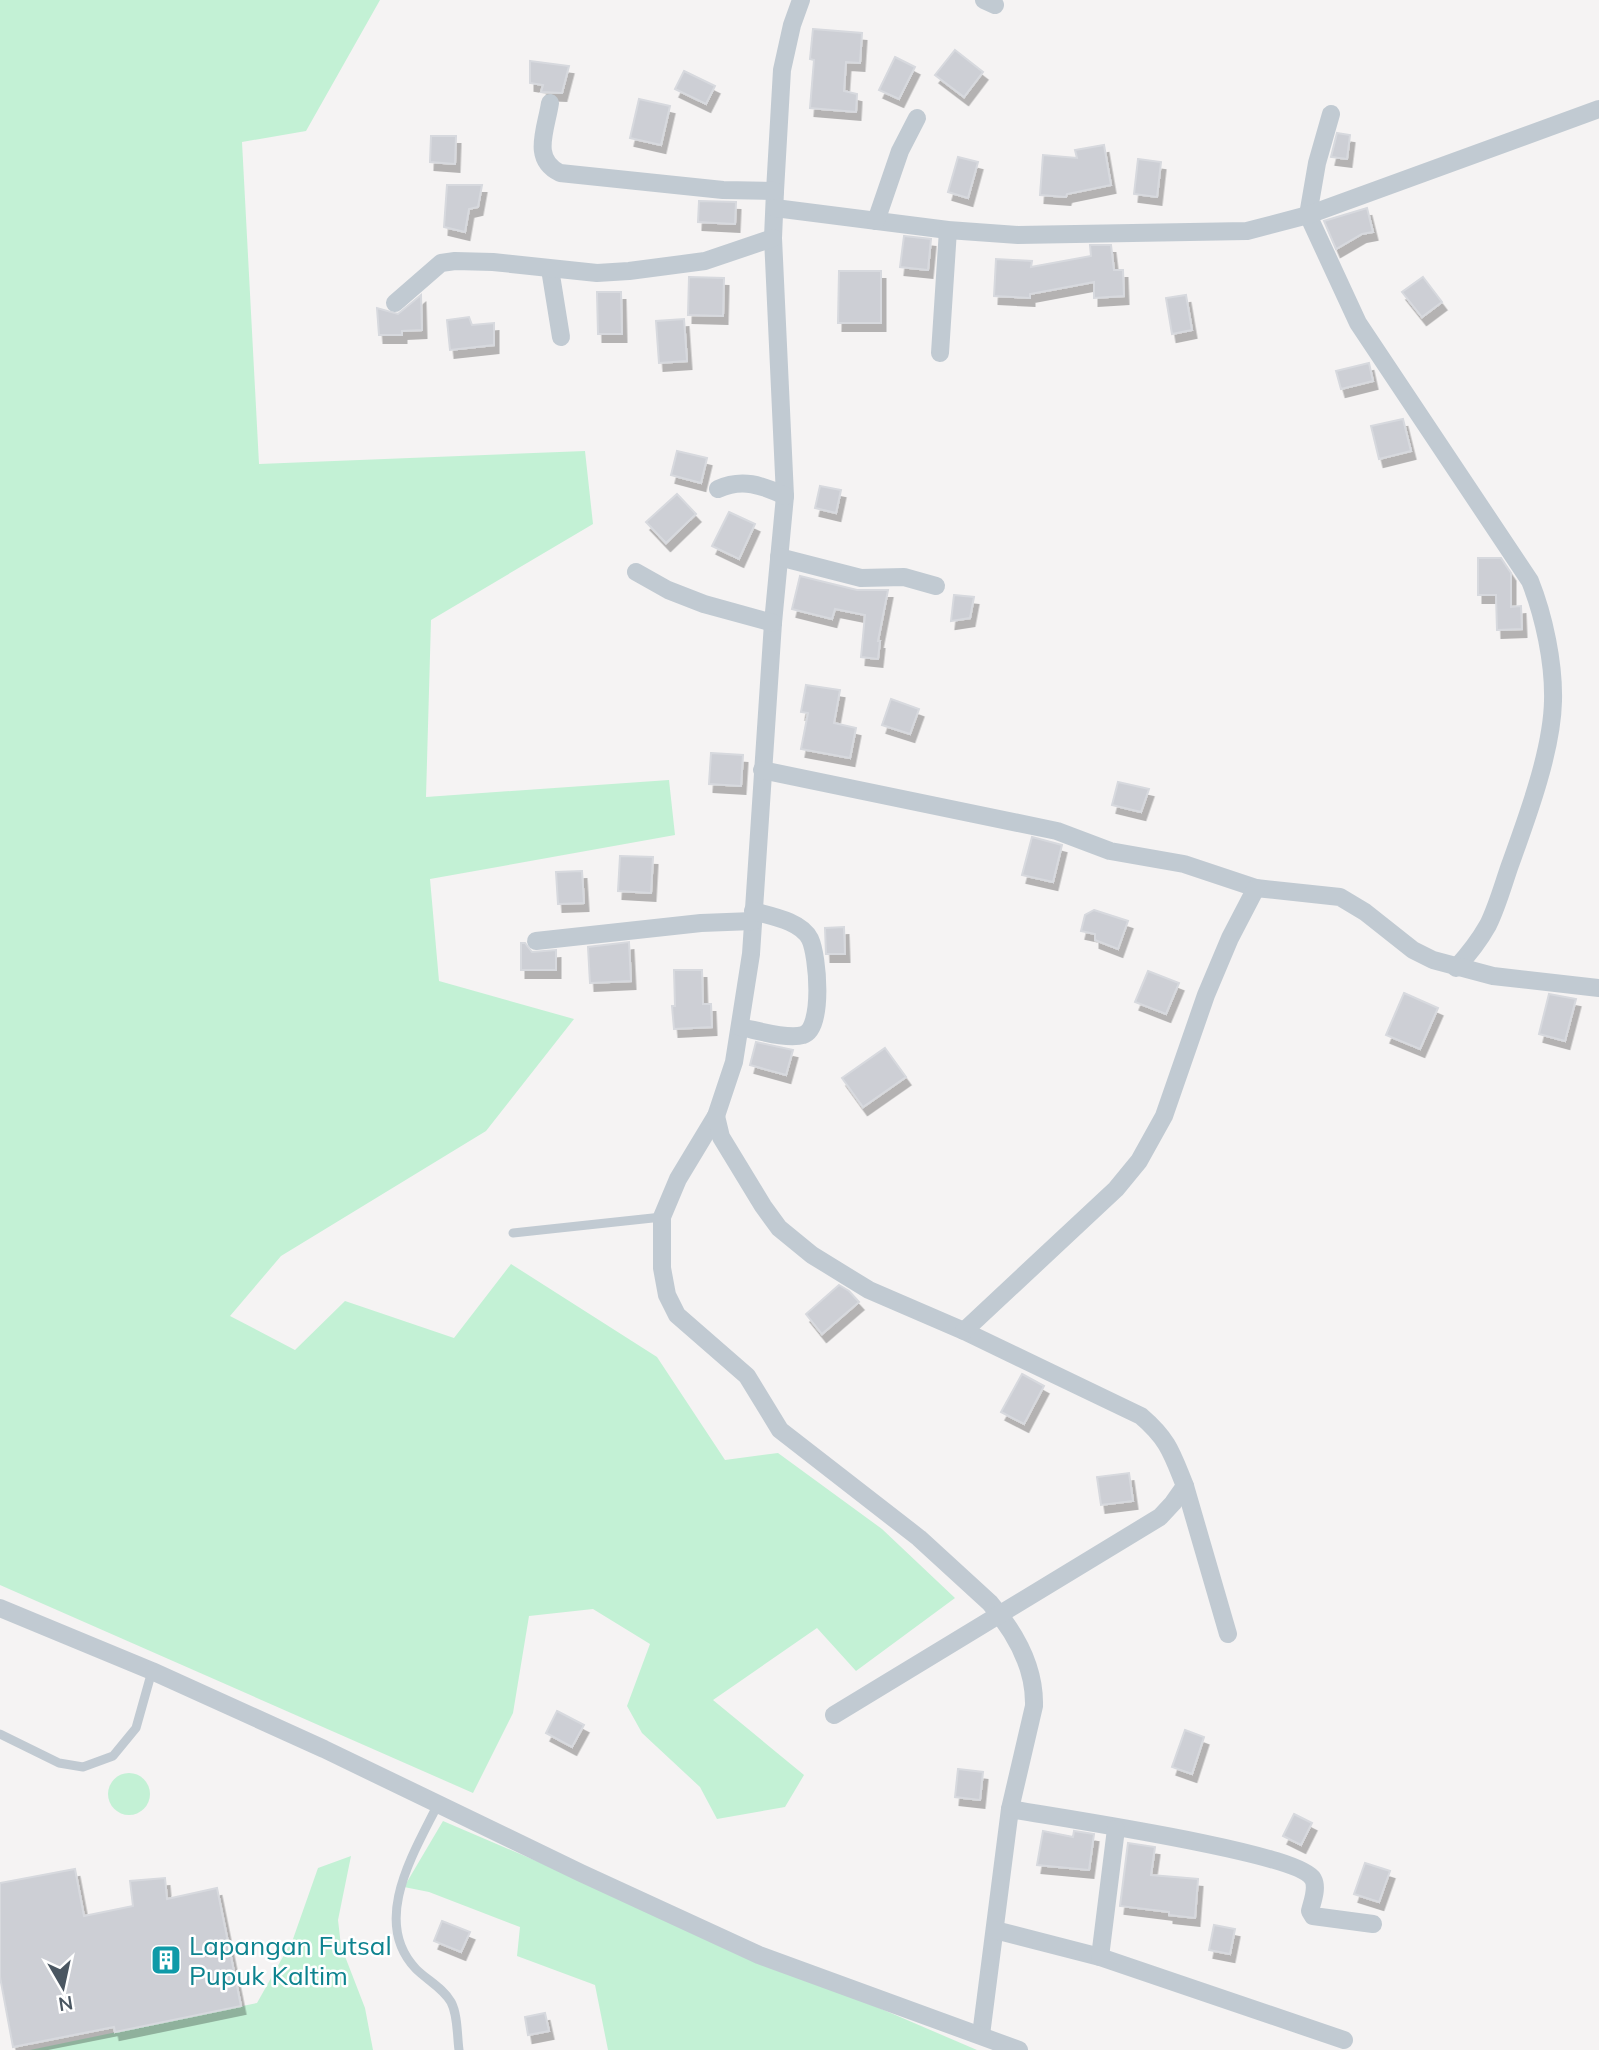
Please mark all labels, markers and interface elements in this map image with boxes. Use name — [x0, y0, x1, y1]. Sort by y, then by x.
place label: Lapangan Futsal Pupuk Kaltim — [189, 1929, 392, 1992]
building icon: Lapangan Futsal Pupuk Kaltim — [149, 1943, 183, 1977]
north arrow — [28, 1952, 98, 2022]
text: N — [57, 1991, 75, 2017]

